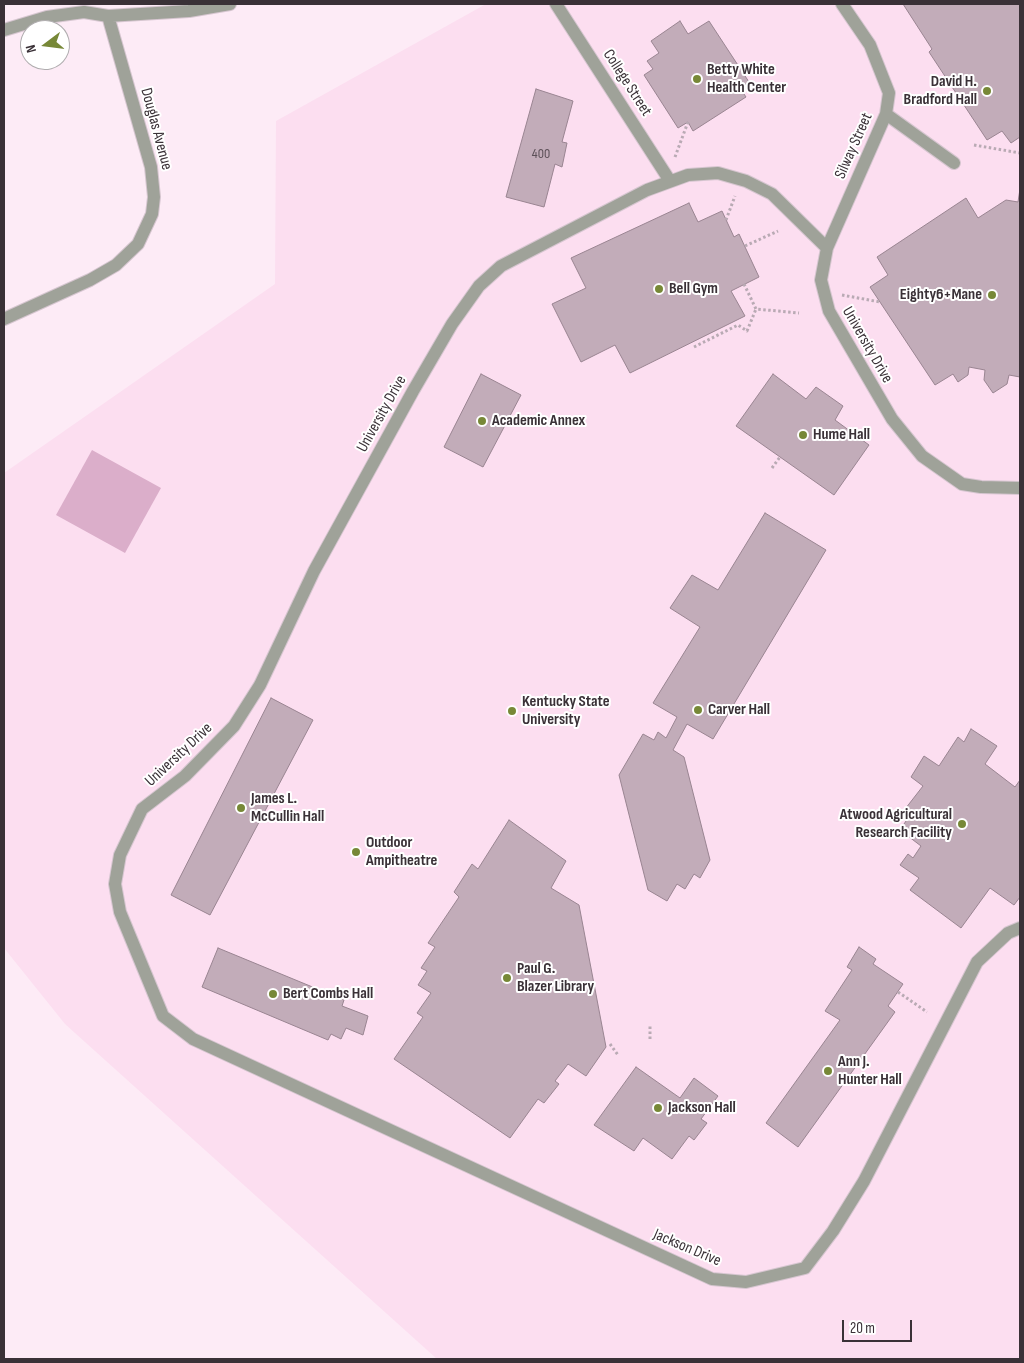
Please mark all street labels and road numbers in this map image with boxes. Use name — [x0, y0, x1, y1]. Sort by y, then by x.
street label: College Street — [598, 46, 656, 120]
street label: Douglas Avenue — [136, 86, 176, 172]
street label: Silway Street — [831, 110, 877, 182]
street label: University Drive — [837, 303, 897, 387]
street label: University Drive — [353, 372, 411, 456]
street label: University Drive — [141, 719, 217, 791]
street label: Jackson Drive — [650, 1225, 724, 1271]

